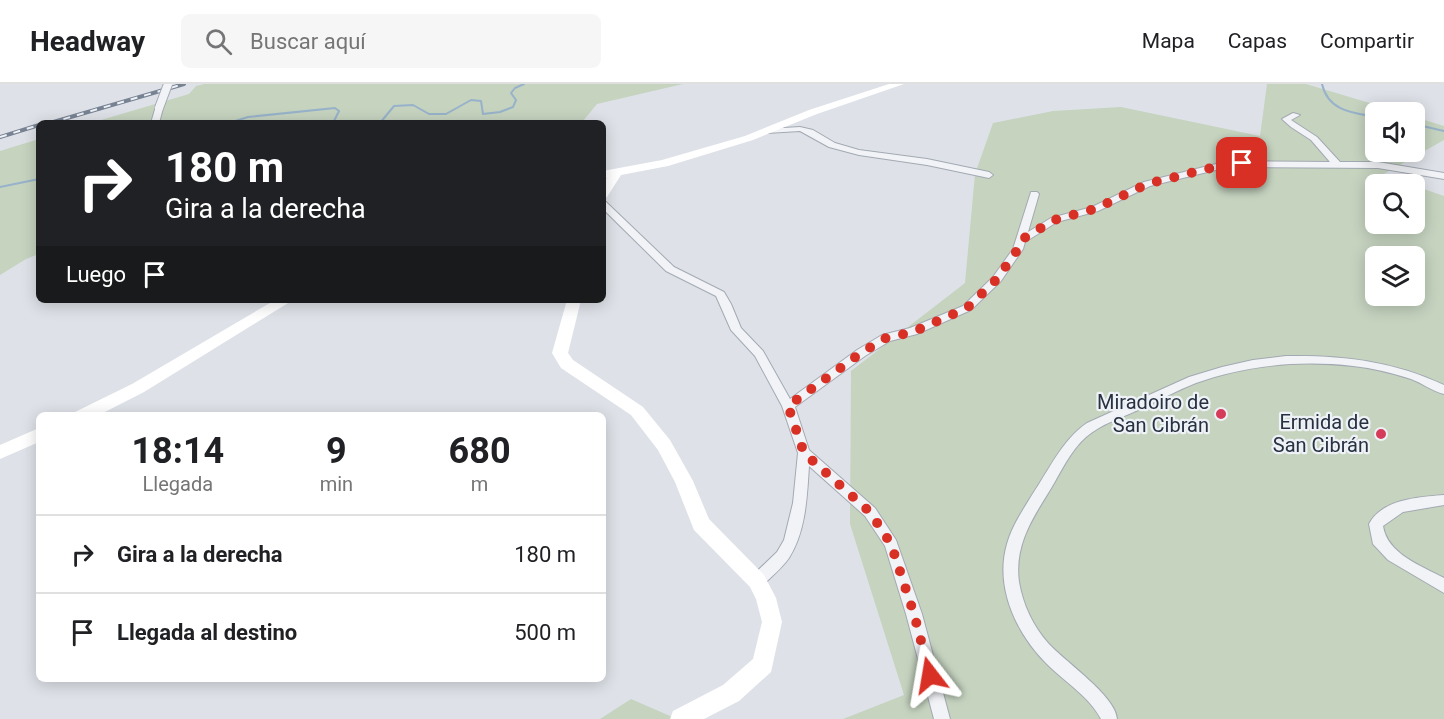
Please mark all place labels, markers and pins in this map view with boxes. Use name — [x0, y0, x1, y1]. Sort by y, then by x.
pin — [1216, 137, 1267, 188]
place label: Miradoiro de San Cibrán — [1097, 390, 1209, 437]
marker: Miradoiro de San Cibrán — [1214, 407, 1228, 421]
place label: Ermida de San Cibrán — [1273, 410, 1369, 457]
marker: Ermida de San Cibrán — [1374, 427, 1388, 441]

